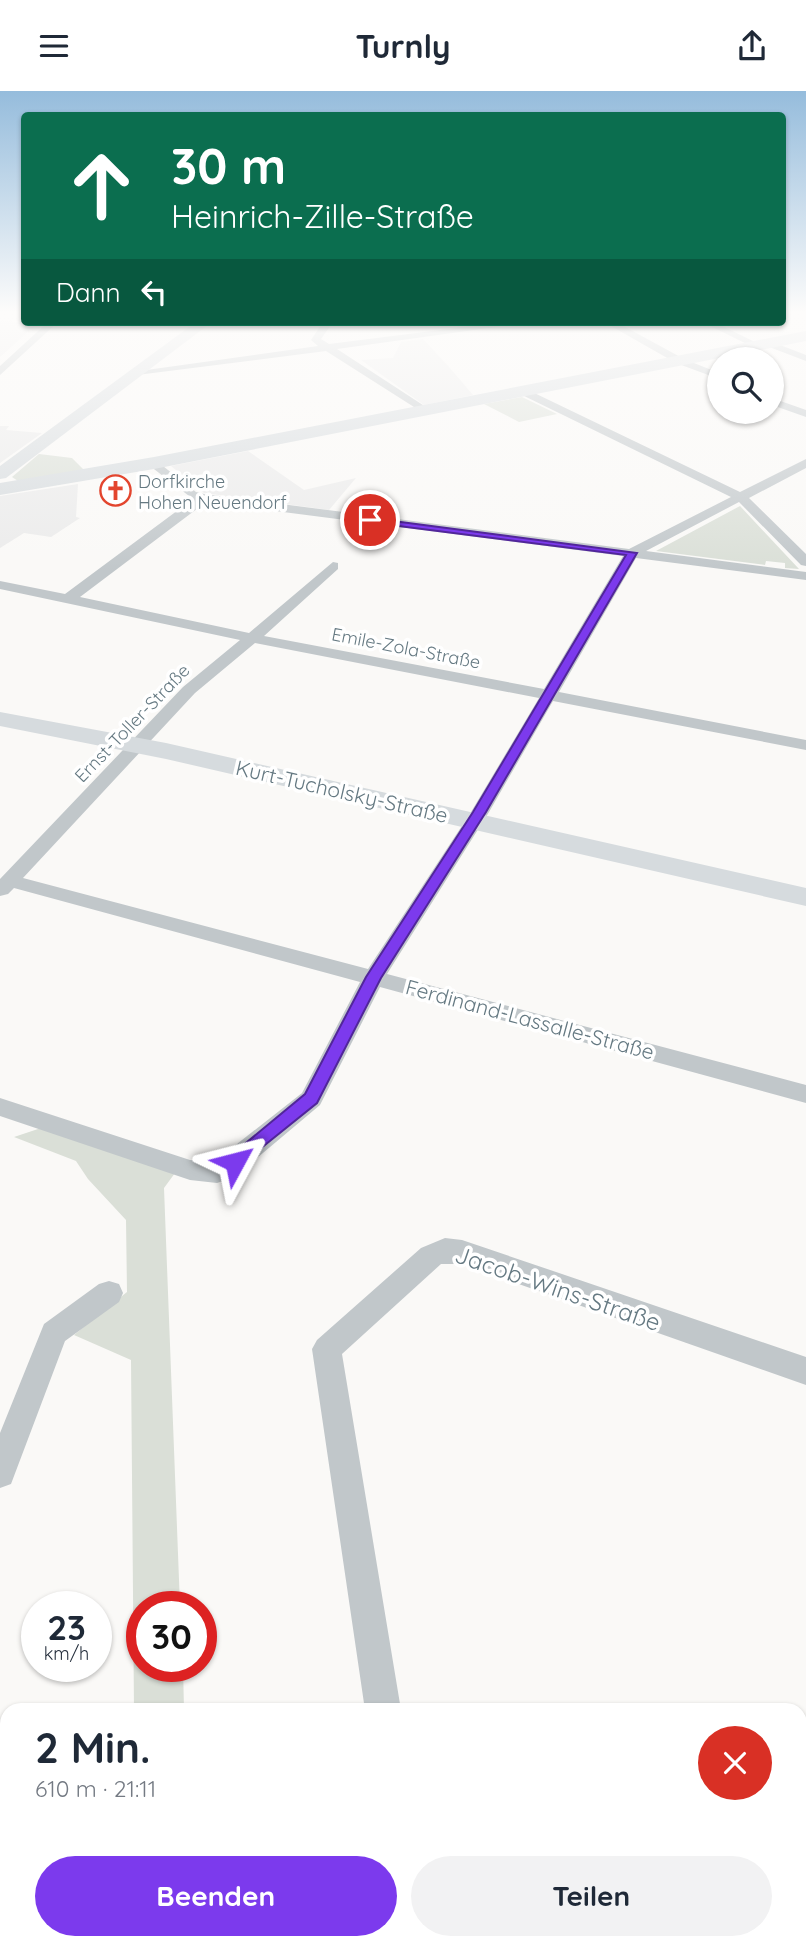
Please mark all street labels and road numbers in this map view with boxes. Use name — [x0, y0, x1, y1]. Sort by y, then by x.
street label: Emile-Zola-Straße — [330, 622, 482, 674]
street label: Ernst-Toller-Straße — [70, 659, 194, 787]
street label: Kurt-Tucholsky-Straße — [233, 754, 451, 828]
street label: Ferdinand-Lassalle-Straße — [403, 973, 657, 1065]
street label: Jacob-Wins-Straße — [451, 1239, 665, 1337]

